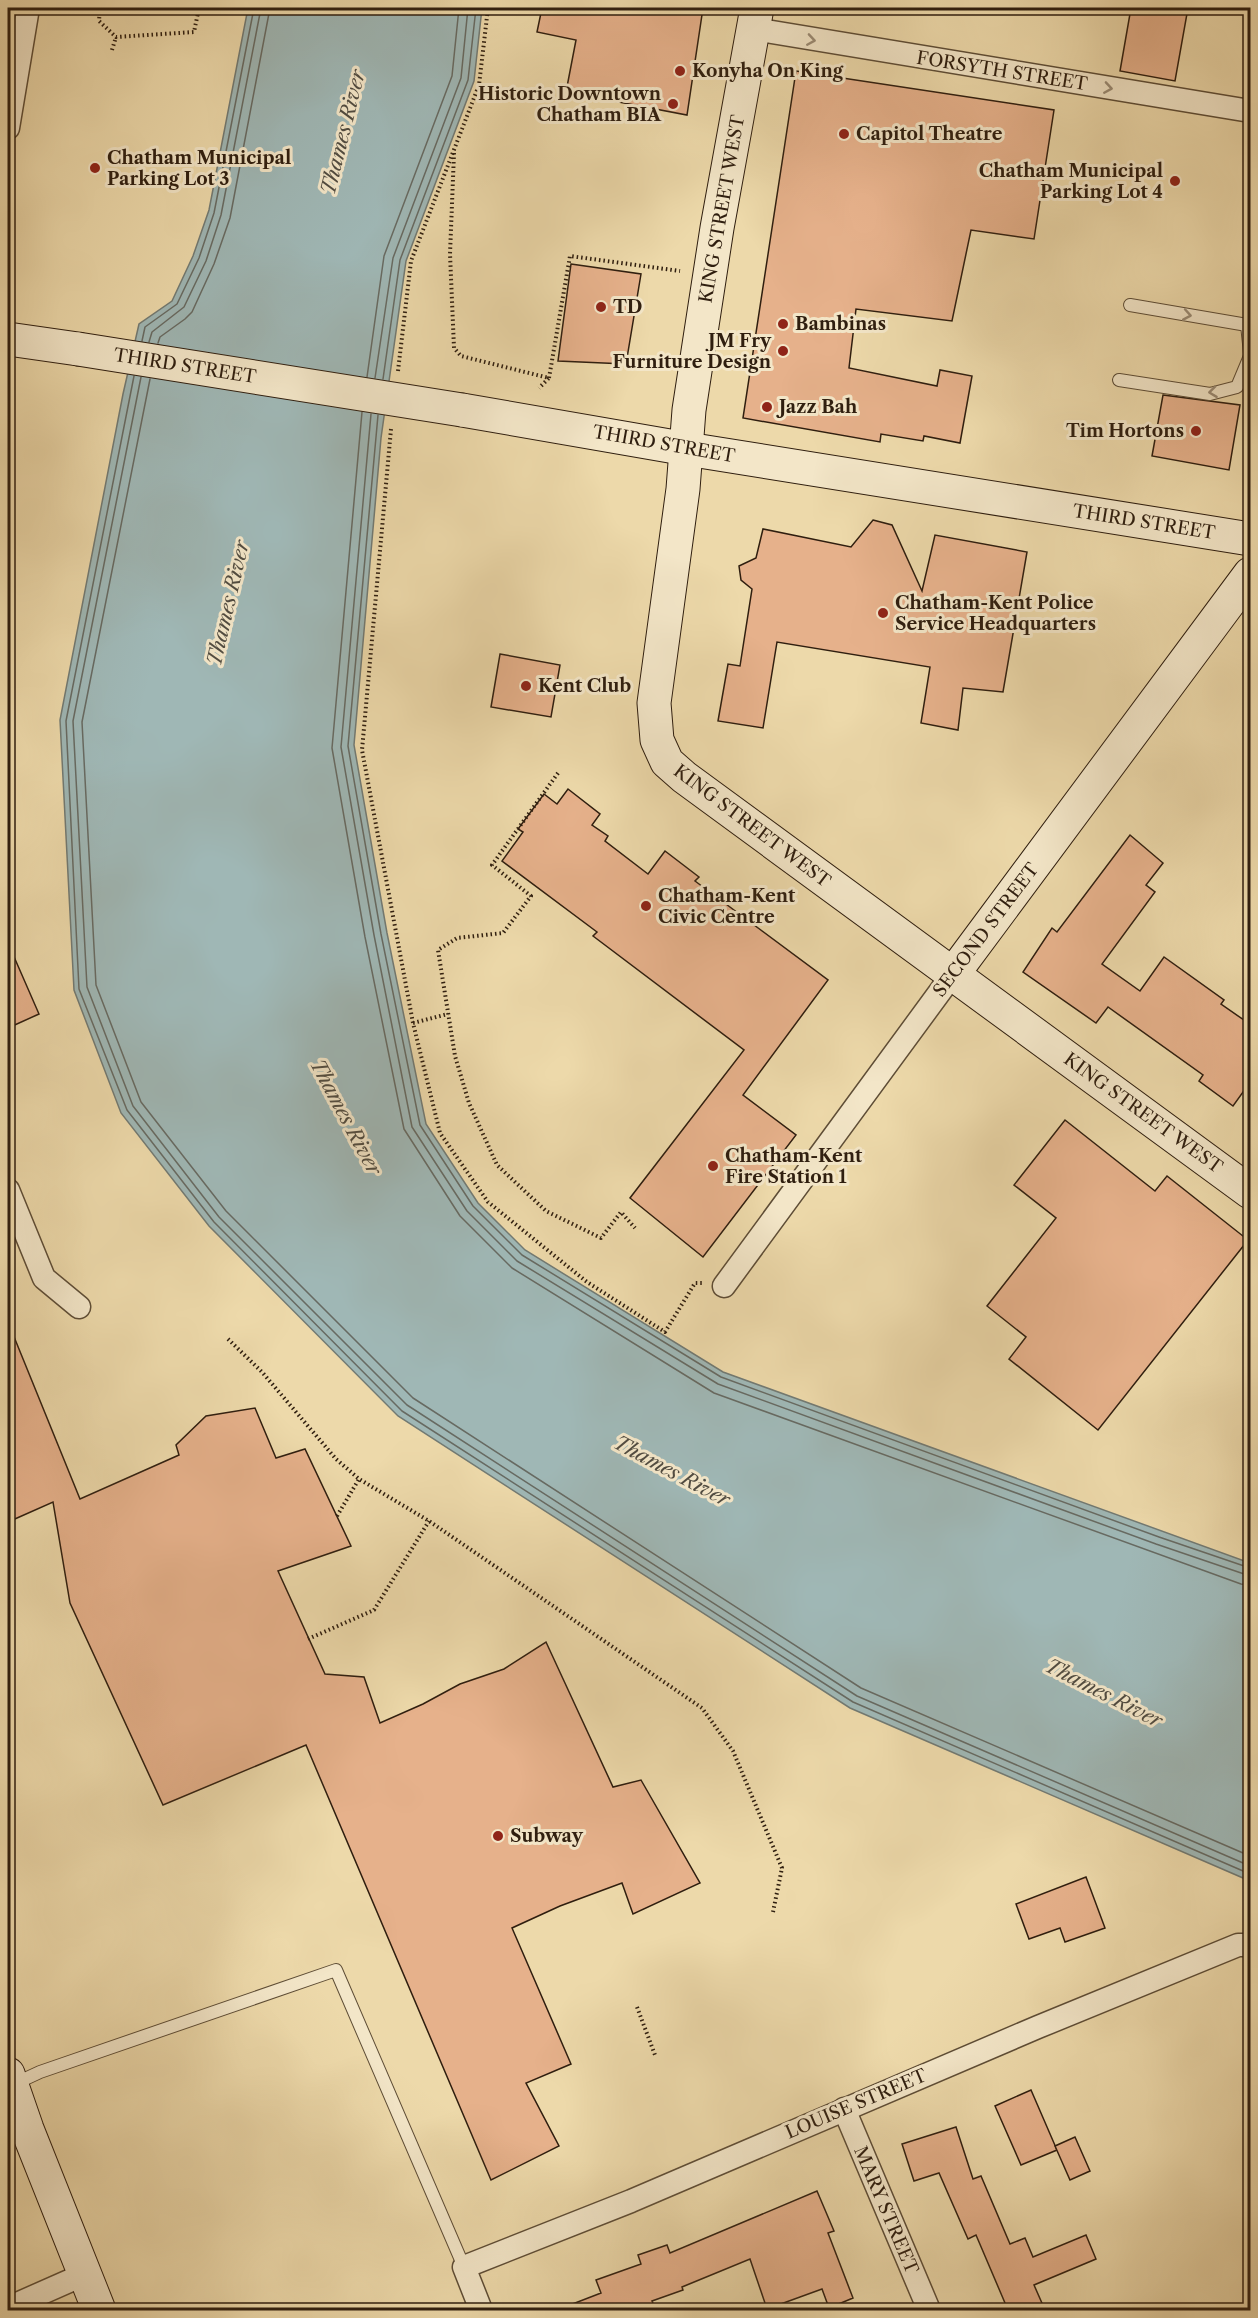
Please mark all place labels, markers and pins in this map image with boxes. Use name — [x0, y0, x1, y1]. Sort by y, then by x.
place label: Konyha On King — [692, 60, 844, 82]
marker: Konyha On King — [673, 64, 687, 78]
place label: Historic Downtown Chatham BIA — [478, 83, 662, 126]
marker: Historic Downtown Chatham BIA — [666, 97, 680, 111]
place label: Capitol Theatre — [856, 123, 1003, 145]
marker: Capitol Theatre — [837, 127, 851, 141]
place label: Chatham Municipal Parking Lot 3 — [107, 147, 291, 190]
place label: Chatham Municipal Parking Lot 4 — [979, 160, 1163, 203]
marker: Chatham Municipal Parking Lot 3 — [88, 161, 102, 175]
marker: Chatham Municipal Parking Lot 4 — [1168, 174, 1182, 188]
place label: TD — [613, 296, 643, 318]
marker: TD — [594, 300, 608, 314]
place label: Bambinas — [795, 313, 886, 335]
marker: Bambinas — [776, 317, 790, 331]
place label: JM Fry Furniture Design — [612, 330, 772, 373]
marker: JM Fry Furniture Design — [776, 344, 790, 358]
place label: Jazz Bah — [776, 396, 858, 418]
marker: Jazz Bah — [760, 400, 774, 414]
place label: Tim Hortons — [1066, 420, 1184, 442]
marker: Tim Hortons — [1189, 424, 1203, 438]
place label: Chatham-Kent Police Service Headquarters — [895, 592, 1096, 635]
marker: Chatham-Kent Police Service Headquarters — [876, 606, 890, 620]
place label: Kent Club — [538, 675, 632, 697]
marker: Kent Club — [519, 679, 533, 693]
place label: Chatham-Kent Civic Centre — [658, 885, 796, 928]
marker: Chatham-Kent Civic Centre — [639, 899, 653, 913]
place label: Chatham-Kent Fire Station 1 — [725, 1145, 863, 1188]
marker: Chatham-Kent Fire Station 1 — [706, 1159, 720, 1173]
place label: Subway — [510, 1825, 584, 1847]
marker: Subway — [491, 1829, 505, 1843]

